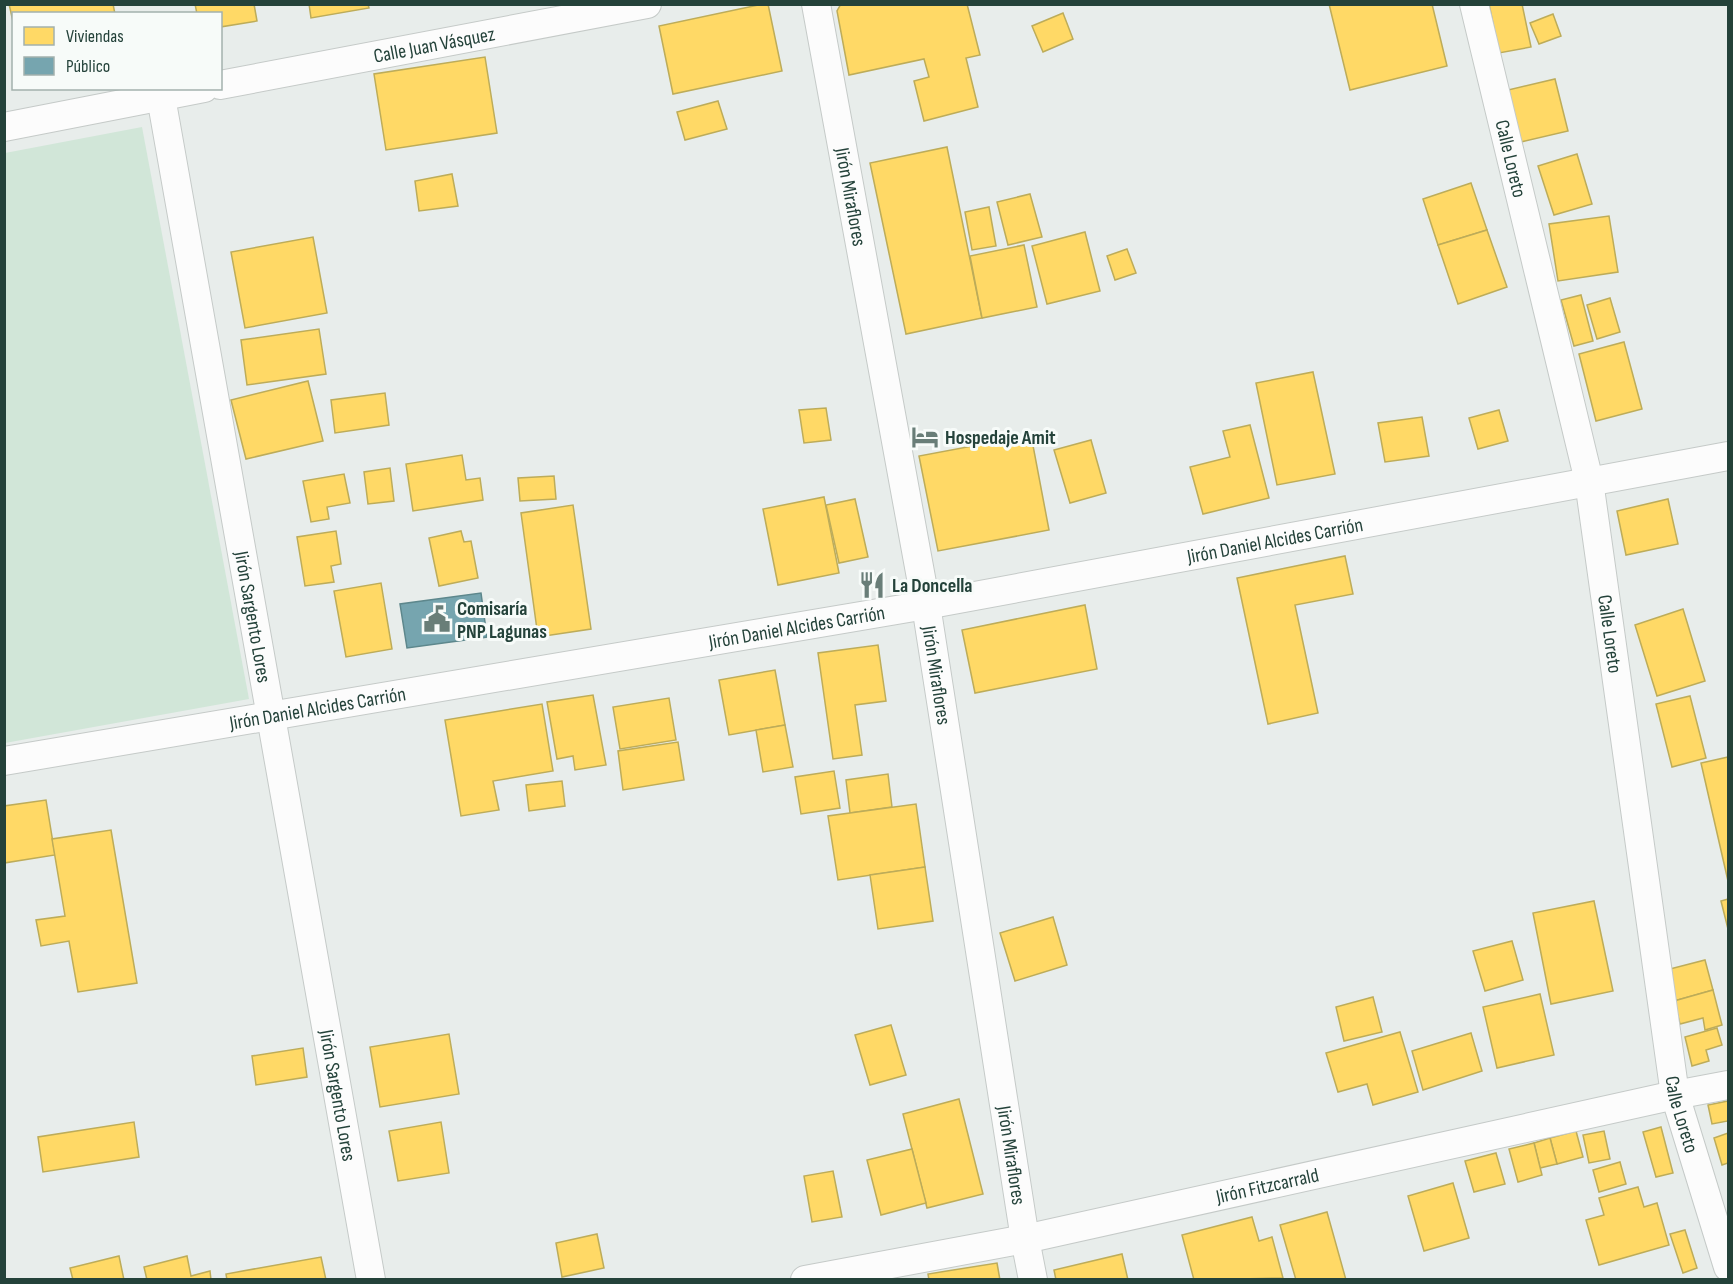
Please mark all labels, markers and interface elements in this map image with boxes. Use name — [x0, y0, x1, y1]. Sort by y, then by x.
legend — [12, 12, 222, 90]
street label: Calle Juan Vásquez — [372, 22, 497, 69]
text: Viviendas — [66, 26, 124, 47]
text: Público — [66, 56, 110, 77]
street label: Calle Loreto — [1489, 118, 1531, 200]
street label: Jirón Miraflores — [829, 145, 871, 248]
hotel icon: Hospedaje Amit — [910, 422, 940, 452]
place label: Hospedaje Amit — [945, 426, 1056, 450]
street label: Jirón Daniel Alcides Carrión — [1184, 513, 1365, 569]
street label: Jirón Sargento Lores — [229, 548, 276, 685]
restaurant icon: La Doncella — [857, 570, 887, 600]
place label: La Doncella — [892, 574, 973, 598]
street label: Calle Loreto — [1592, 593, 1627, 675]
place label: Comisaría PNP Lagunas — [457, 597, 547, 644]
street label: Jirón Daniel Alcides Carrión — [706, 601, 887, 655]
public building icon: Comisaría PNP Lagunas — [422, 604, 452, 634]
street label: Jirón Miraflores — [916, 623, 956, 726]
street label: Jirón Daniel Alcides Carrión — [227, 682, 408, 736]
street label: Jirón Sargento Lores — [314, 1027, 361, 1163]
street label: Calle Loreto — [1659, 1075, 1703, 1156]
street label: Jirón Miraflores — [991, 1103, 1031, 1207]
street label: Jirón Fitzcarrald — [1213, 1163, 1321, 1210]

